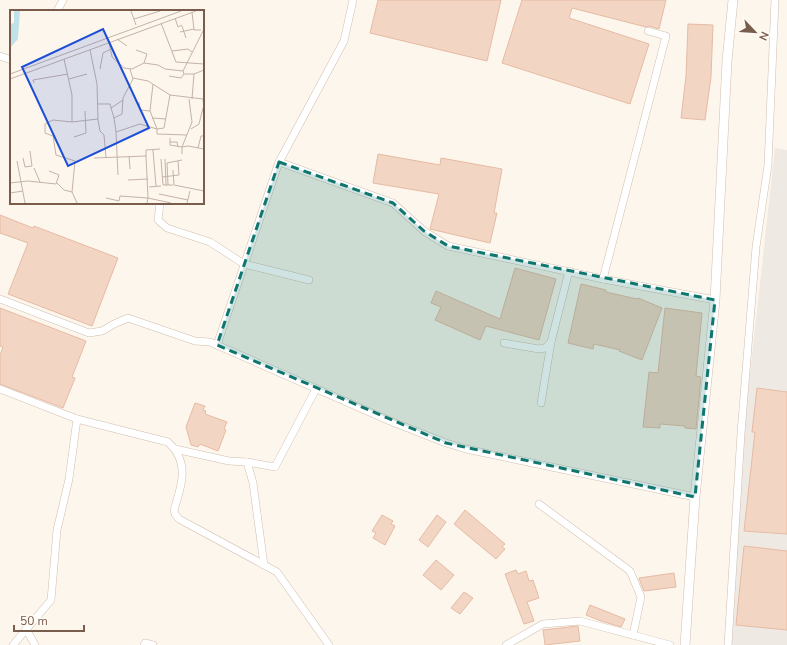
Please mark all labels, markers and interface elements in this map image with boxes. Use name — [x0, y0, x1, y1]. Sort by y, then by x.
inset map — [10, 10, 204, 204]
north arrow — [735, 12, 775, 52]
text: N — [755, 29, 772, 43]
scale bar — [14, 607, 84, 633]
text: 50 m — [20, 613, 48, 629]

